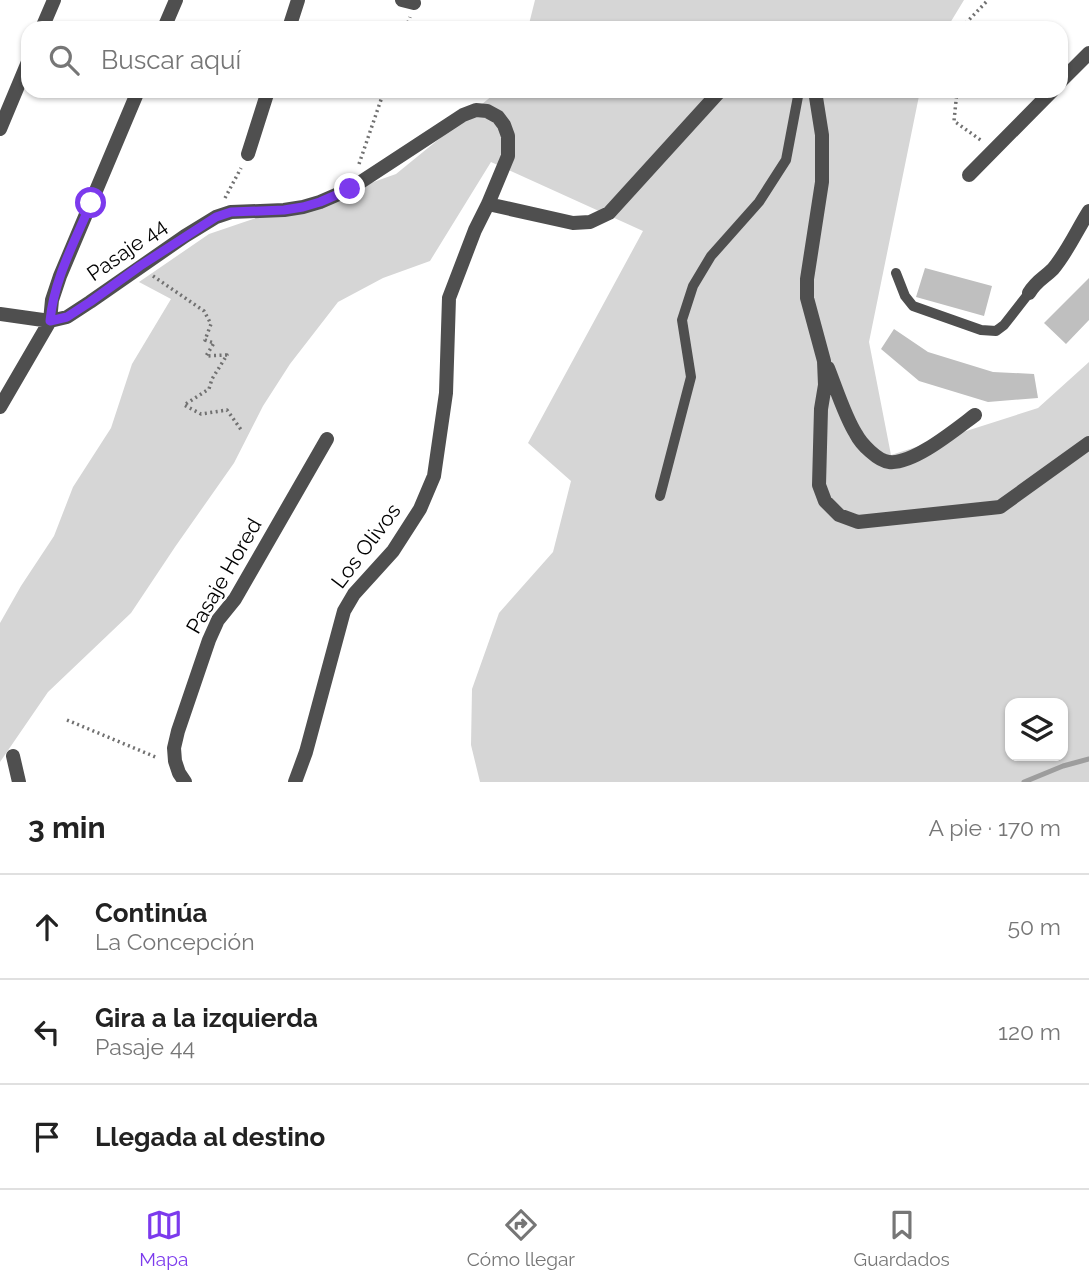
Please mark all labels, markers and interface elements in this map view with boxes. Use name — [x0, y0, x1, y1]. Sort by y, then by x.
search box — [21, 21, 1068, 98]
icon: search — [45, 41, 83, 79]
text: Buscar aquí — [101, 45, 241, 75]
route end — [334, 173, 365, 204]
route start — [75, 187, 106, 218]
street label: Pasaje 44 — [82, 213, 171, 286]
street label: Los Olivos — [326, 498, 406, 593]
street label: Pasaje Hored — [181, 514, 267, 638]
map controls — [1005, 698, 1068, 761]
button: layers — [1005, 698, 1068, 761]
text: 3 min — [28, 810, 106, 845]
text: A pie · 170 m — [929, 814, 1061, 841]
text: Continúa — [95, 898, 207, 928]
icon: ahead — [28, 908, 66, 946]
text: 50 m — [1007, 913, 1061, 940]
text: La Concepción — [95, 928, 255, 955]
text: Gira a la izquierda — [95, 1003, 318, 1033]
icon: left — [28, 1013, 66, 1051]
text: 120 m — [998, 1018, 1061, 1045]
text: Pasaje 44 — [95, 1033, 195, 1060]
icon: arrive — [28, 1118, 66, 1156]
text: Llegada al destino — [95, 1122, 325, 1152]
tab: Mapa — [139, 1206, 188, 1270]
tab: Cómo llegar — [467, 1206, 575, 1270]
tab: Guardados — [854, 1206, 950, 1270]

